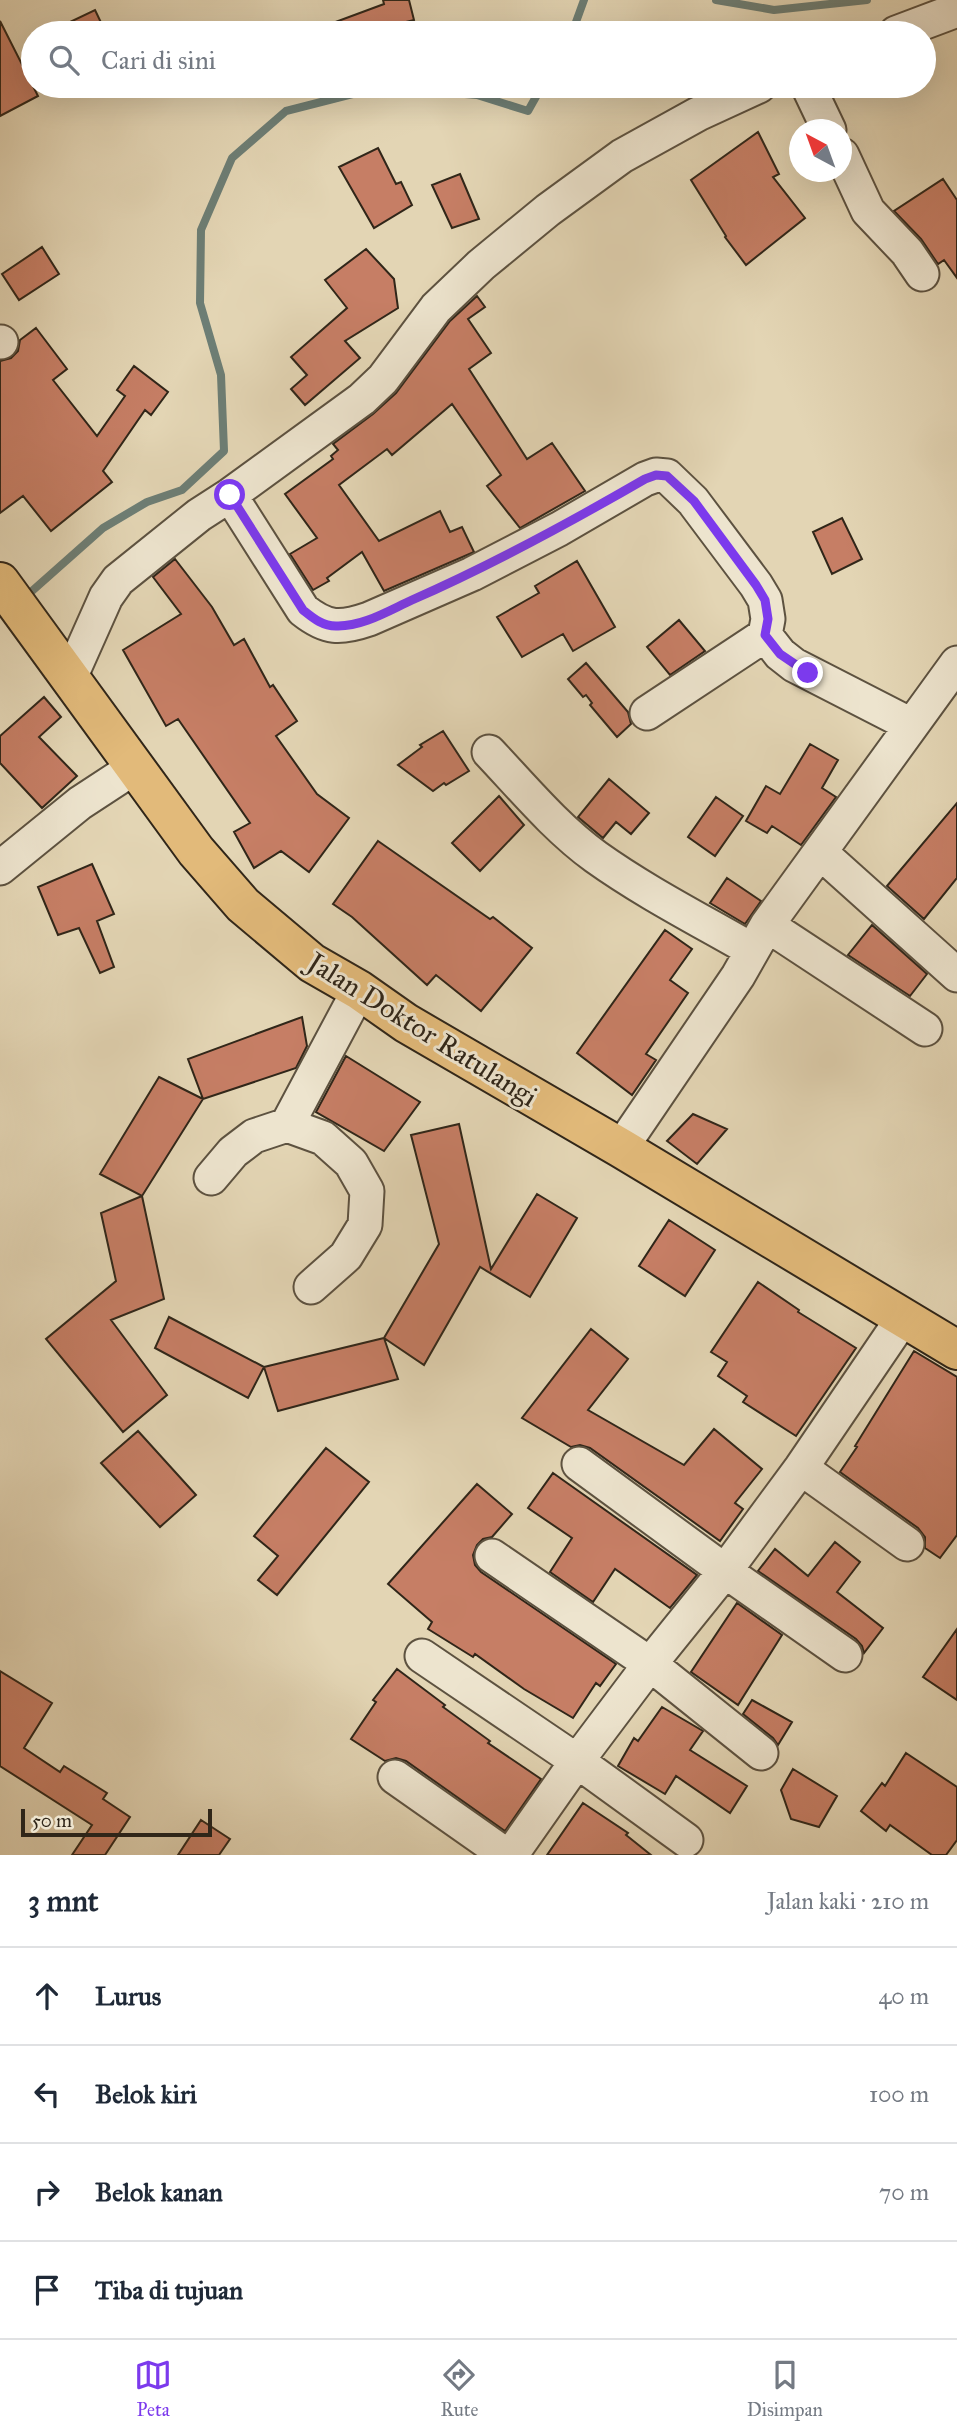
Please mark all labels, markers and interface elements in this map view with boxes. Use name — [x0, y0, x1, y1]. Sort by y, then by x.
search box — [21, 21, 936, 98]
icon: search — [45, 41, 83, 79]
text: Cari di sini — [101, 44, 216, 76]
north arrow — [789, 119, 852, 182]
route start — [214, 479, 245, 510]
route end — [792, 657, 823, 688]
street label: Jalan Doktor Ratulangi — [299, 943, 544, 1115]
scale bar — [21, 1806, 212, 1838]
text: 50 m — [32, 1809, 72, 1832]
text: 3 mnt — [28, 1883, 98, 1919]
text: Jalan kaki · 210 m — [767, 1887, 929, 1915]
icon: ahead — [28, 1977, 66, 2015]
text: Lurus — [95, 1980, 161, 2012]
text: 40 m — [879, 1982, 929, 2010]
icon: left — [28, 2075, 66, 2113]
text: Belok kiri — [95, 2078, 197, 2110]
text: 100 m — [869, 2080, 929, 2108]
icon: right — [28, 2173, 66, 2211]
text: Belok kanan — [95, 2176, 223, 2208]
text: 70 m — [879, 2178, 929, 2206]
icon: arrive — [28, 2271, 66, 2309]
text: Tiba di tujuan — [95, 2274, 243, 2306]
tab: Peta — [134, 2356, 172, 2421]
tab: Rute — [440, 2356, 478, 2421]
tab: Disimpan — [747, 2356, 823, 2421]

